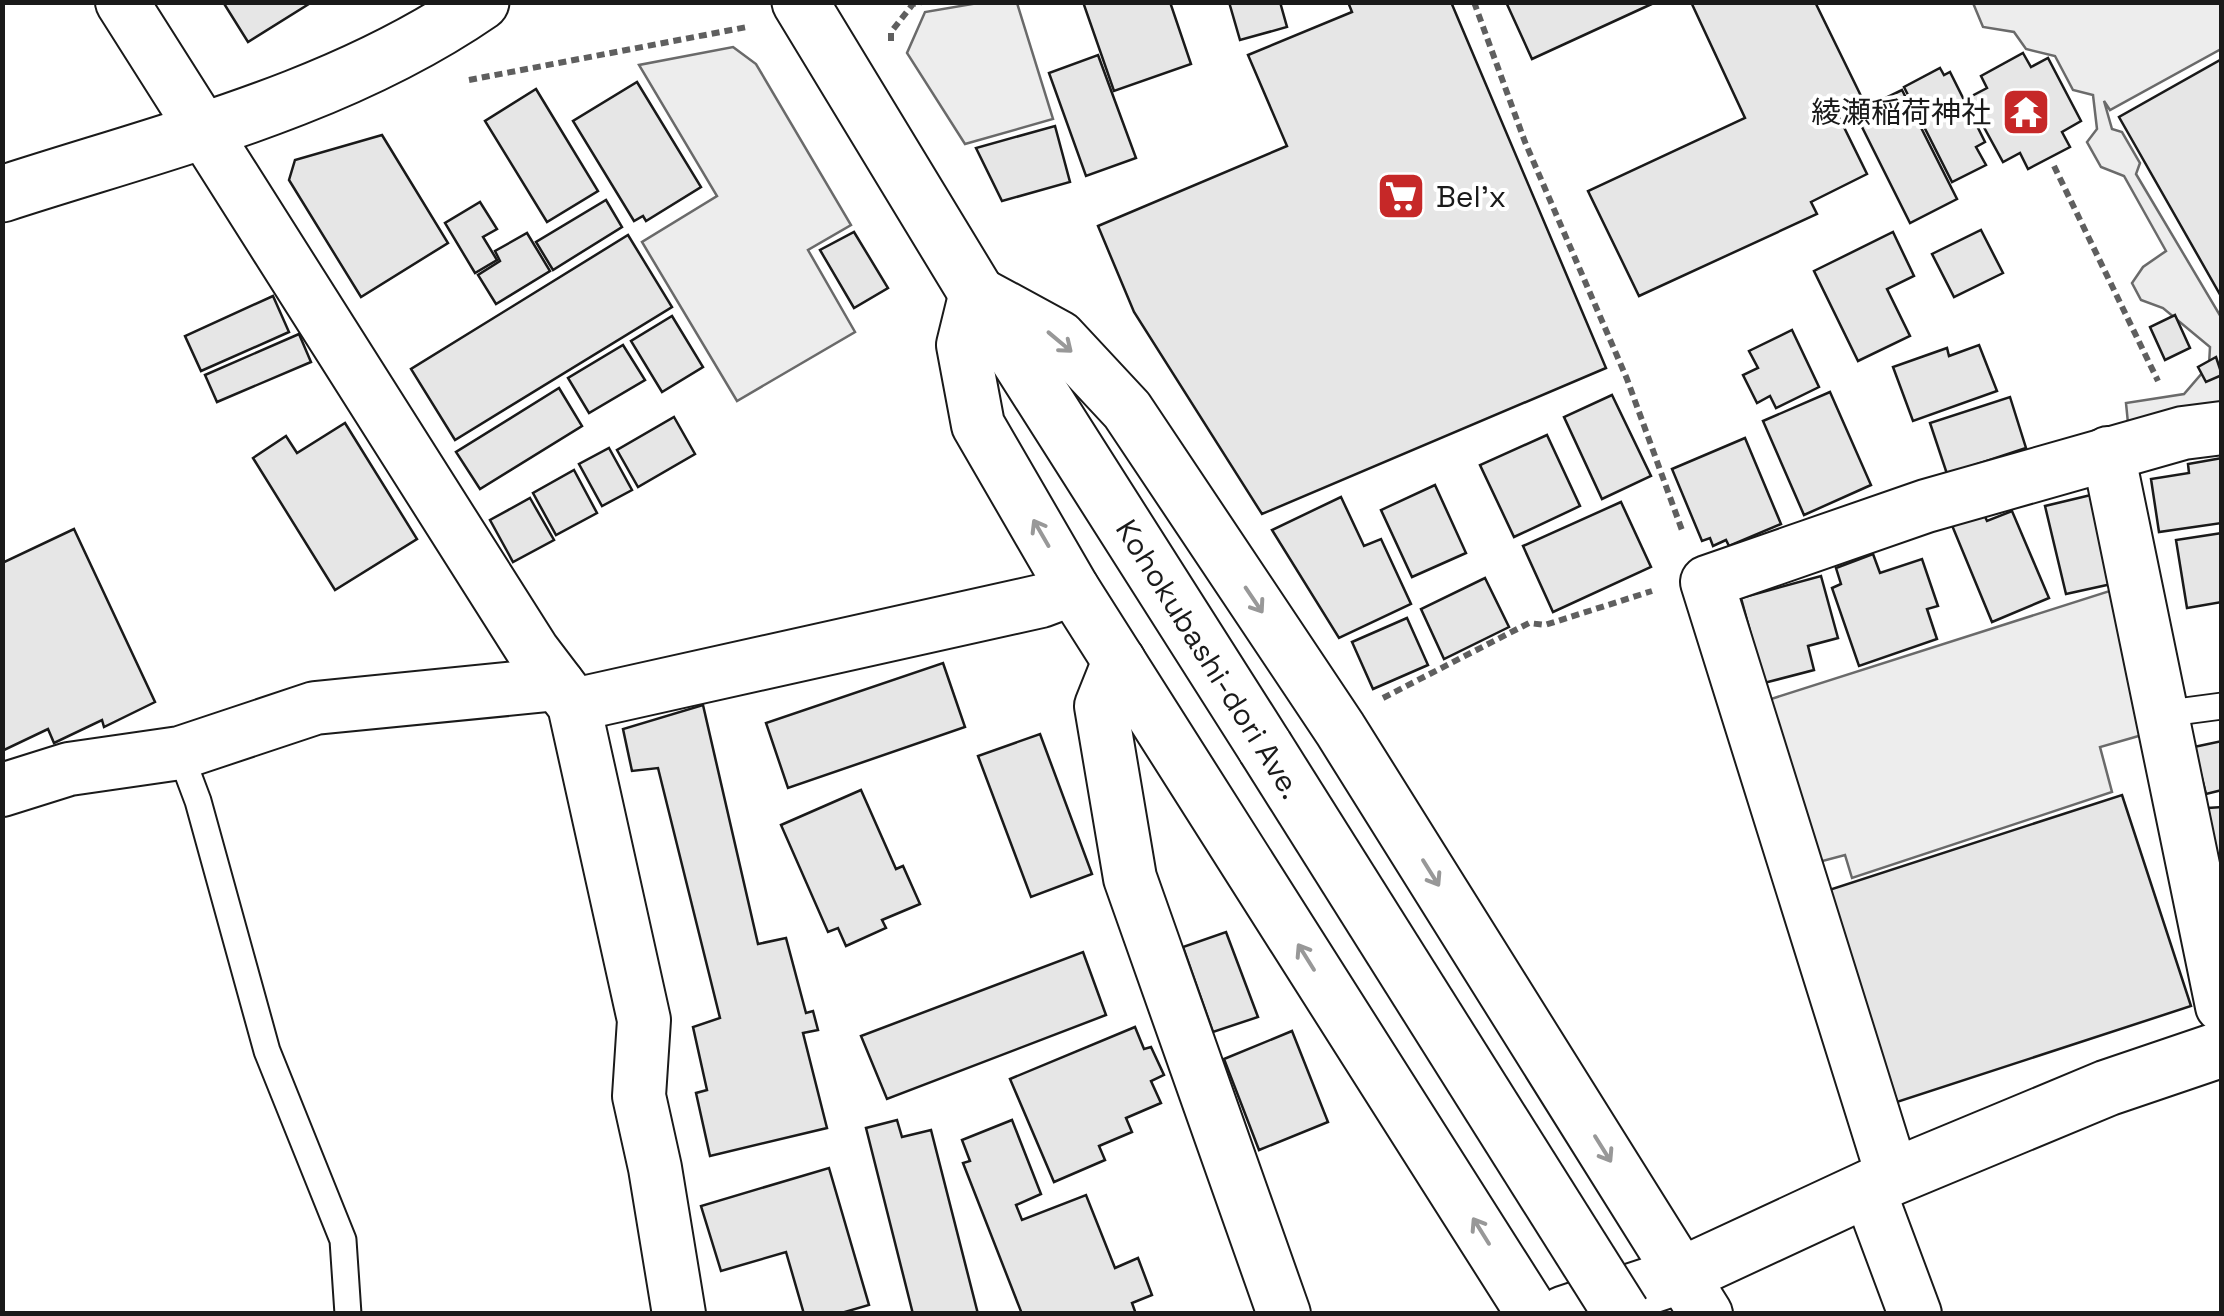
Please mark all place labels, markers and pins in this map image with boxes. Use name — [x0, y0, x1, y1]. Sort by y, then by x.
temple icon: 綾瀬稲荷神社 — [2000, 86, 2052, 138]
place label: 綾瀬稲荷神社 — [1811, 93, 1991, 132]
supermarket icon: Bel'x — [1375, 170, 1427, 222]
place label: Bel'x — [1436, 177, 1506, 216]

